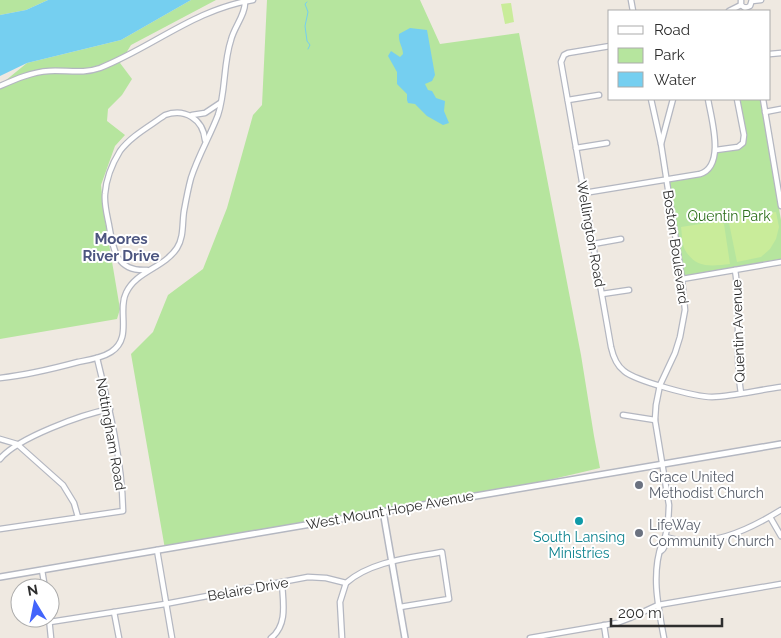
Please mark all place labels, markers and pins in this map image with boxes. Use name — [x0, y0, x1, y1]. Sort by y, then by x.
place label: Grace United Methodist Church — [649, 469, 764, 501]
marker: Grace United Methodist Church — [633, 479, 645, 491]
marker: South Lansing Ministries — [573, 515, 585, 527]
place label: LifeWay Community Church — [649, 517, 774, 549]
marker: LifeWay Community Church — [633, 527, 645, 539]
place label: South Lansing Ministries — [533, 529, 625, 561]

